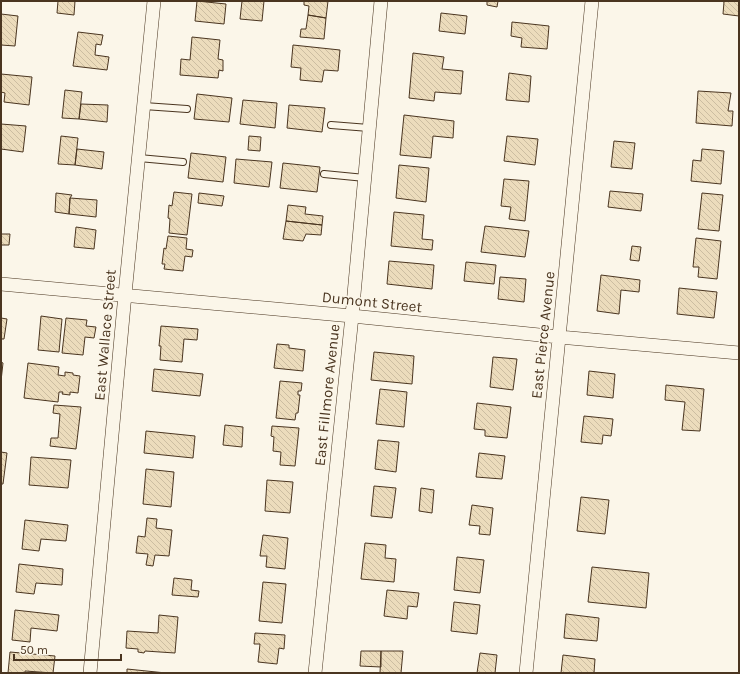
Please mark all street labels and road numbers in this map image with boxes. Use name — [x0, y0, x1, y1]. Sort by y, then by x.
street label: East Wallace Street — [90, 268, 120, 401]
street label: East Pierce Avenue — [527, 270, 559, 400]
street label: Dumont Street — [321, 288, 423, 316]
street label: East Fillmore Avenue — [311, 323, 343, 467]

